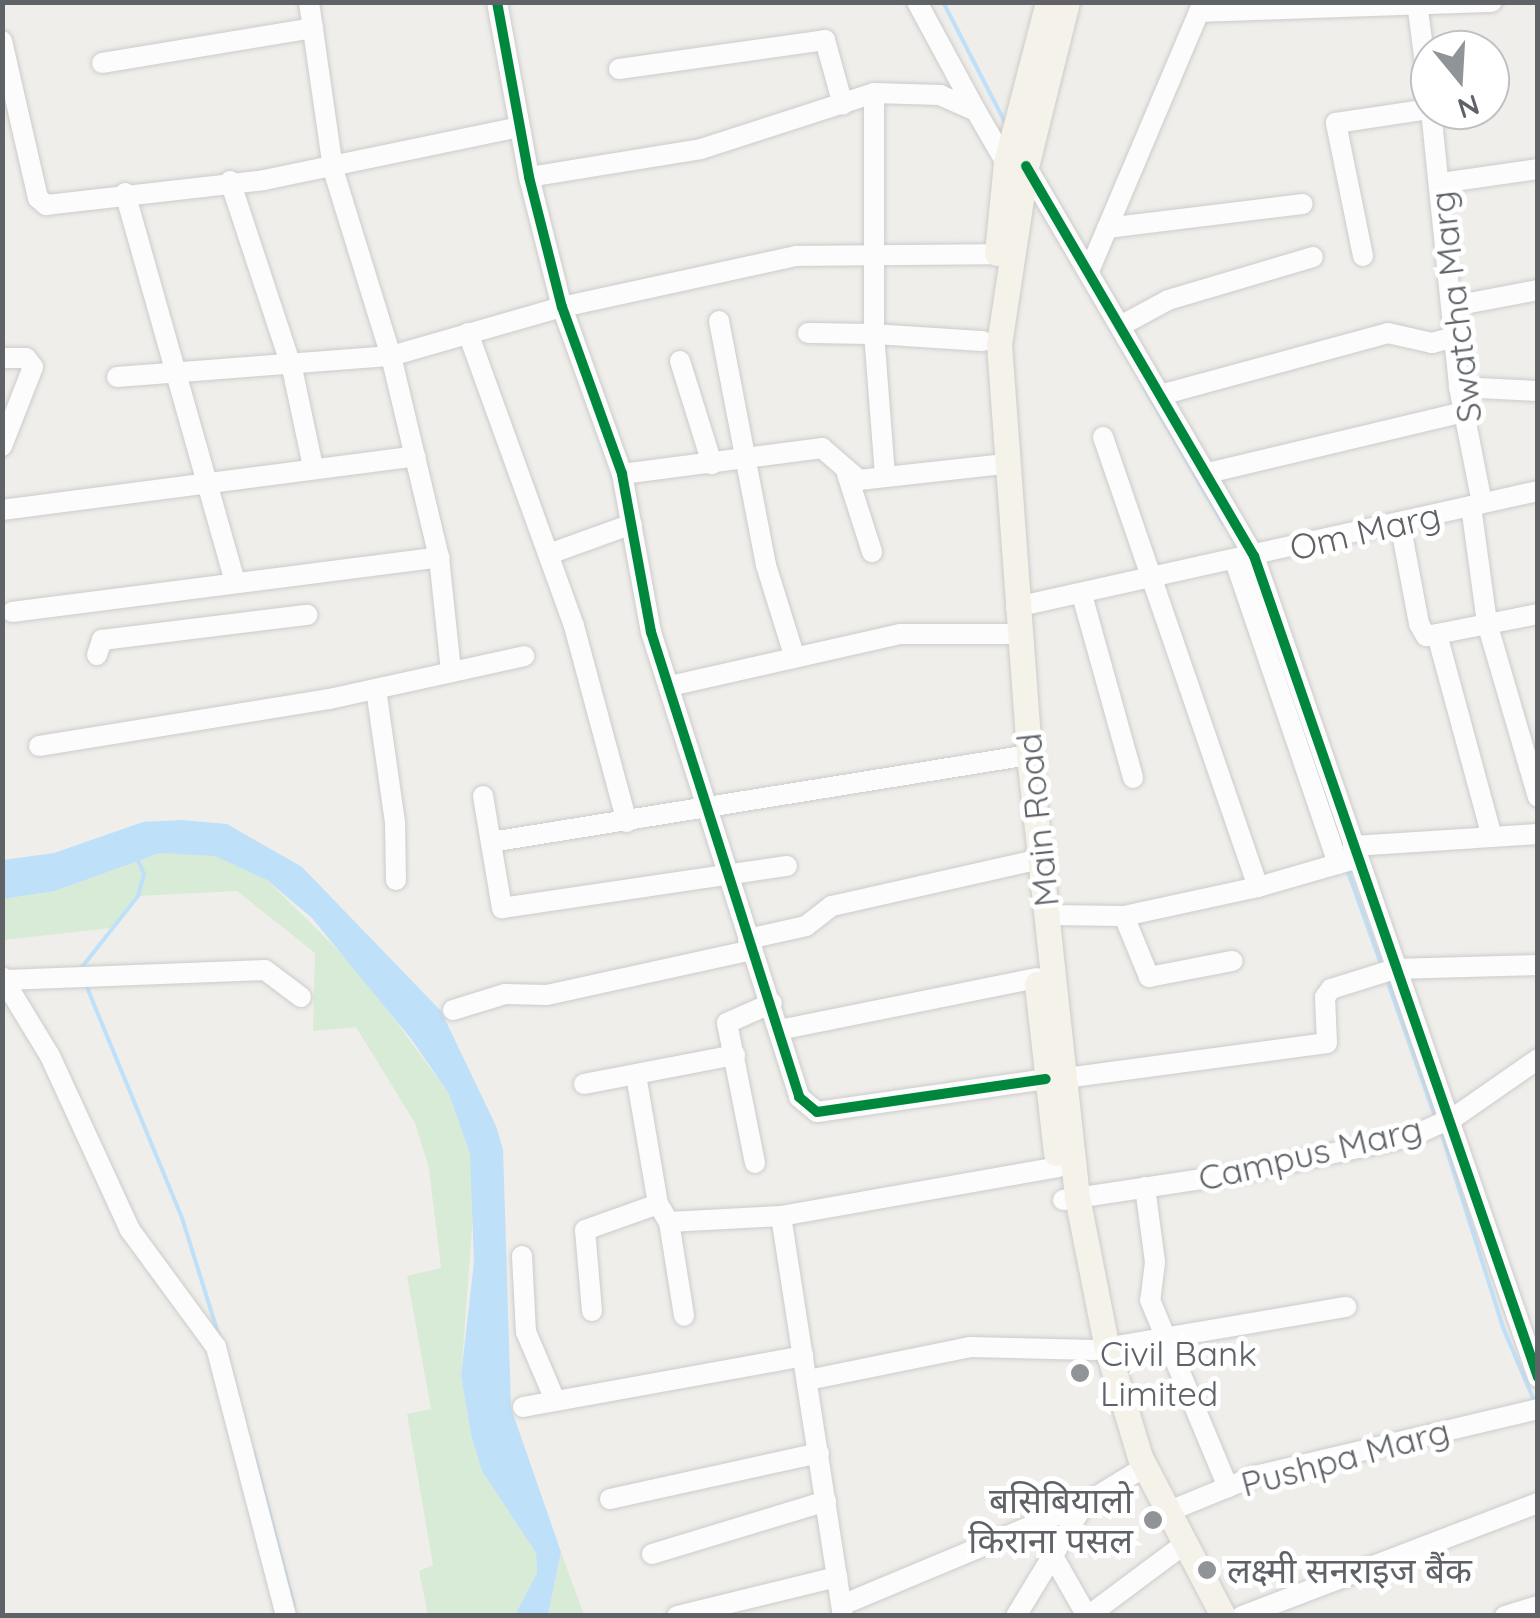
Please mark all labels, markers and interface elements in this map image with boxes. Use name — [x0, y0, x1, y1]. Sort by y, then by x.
north arrow — [1410, 30, 1510, 130]
text: N — [1454, 87, 1484, 127]
street label: Swatcha Marg — [1420, 189, 1490, 425]
street label: Om Marg — [1286, 493, 1444, 569]
street label: Main Road — [1007, 731, 1067, 909]
street label: Campus Marg — [1194, 1107, 1426, 1199]
place label: Civil Bank Limited — [1100, 1332, 1257, 1414]
marker: Civil Bank Limited — [1069, 1362, 1091, 1384]
street label: Pushpa Marg — [1236, 1409, 1454, 1505]
place label: बसिबियालो किराना पसल — [968, 1479, 1133, 1561]
marker: बसिबियालो किराना पसल — [1142, 1509, 1164, 1531]
place label: लक्ष्मी सनराइज बैंक — [1227, 1549, 1472, 1591]
marker: लक्ष्मी सनराइज बैंक — [1196, 1559, 1218, 1581]

